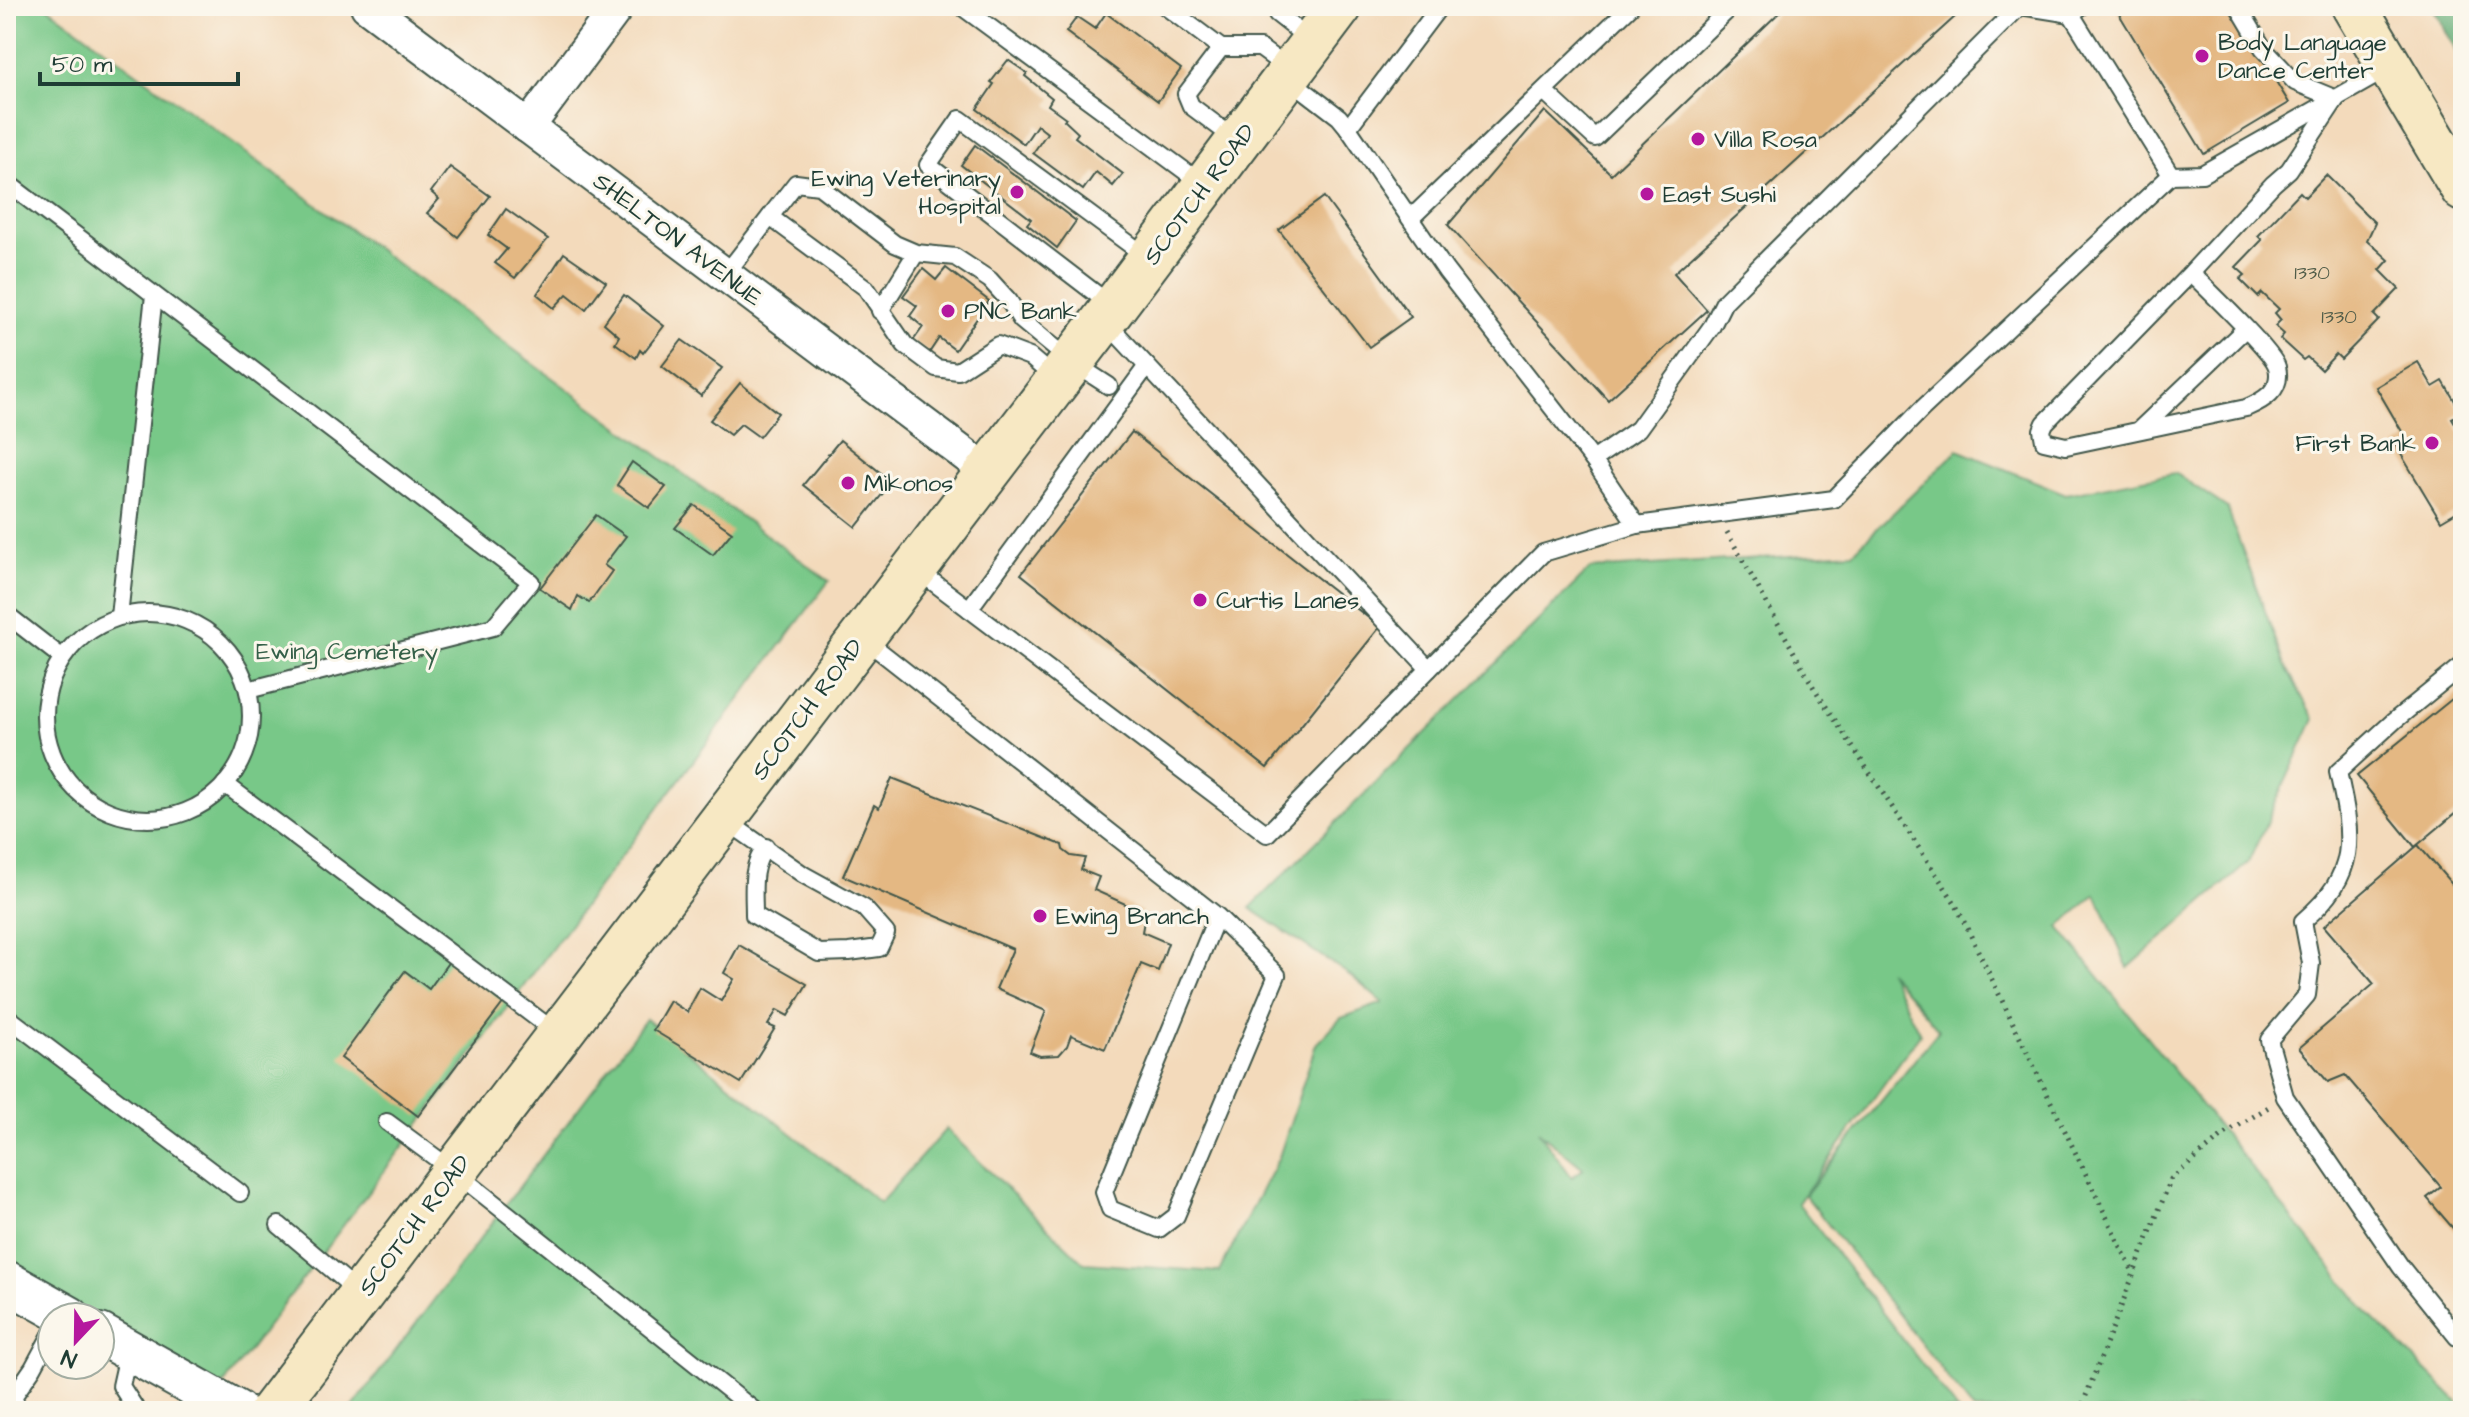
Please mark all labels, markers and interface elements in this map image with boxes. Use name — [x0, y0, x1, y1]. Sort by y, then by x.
place label: Body Language Dance Center — [2218, 26, 2387, 88]
scale bar — [40, 36, 238, 86]
marker: Body Language Dance Center — [2193, 47, 2211, 65]
text: 50 m — [52, 48, 113, 82]
street label: SCOTCH ROAD — [1135, 117, 1264, 272]
place label: Villa Rosa — [1714, 123, 1817, 157]
marker: Villa Rosa — [1689, 130, 1707, 148]
place label: Ewing Veterinary Hospital — [812, 162, 1001, 224]
street label: SHELTON AVENUE — [586, 165, 769, 315]
place label: East Sushi — [1663, 178, 1776, 212]
marker: Ewing Veterinary Hospital — [1008, 183, 1026, 201]
marker: East Sushi — [1638, 185, 1656, 203]
house number: 1330 — [2294, 259, 2330, 287]
place label: PNC Bank — [964, 295, 1077, 329]
marker: PNC Bank — [939, 302, 957, 320]
house number: 1330 — [2321, 303, 2357, 331]
place label: First Bank — [2295, 427, 2416, 461]
marker: First Bank — [2423, 434, 2441, 452]
place label: Mikonos — [864, 467, 953, 501]
marker: Mikonos — [839, 474, 857, 492]
place label: Curtis Lanes — [1216, 584, 1359, 618]
marker: Curtis Lanes — [1191, 591, 1209, 609]
street label: SCOTCH ROAD — [743, 632, 872, 787]
park label: Ewing Cemetery — [256, 635, 438, 670]
place label: Ewing Branch — [1056, 900, 1209, 935]
marker: Ewing Branch — [1031, 907, 1049, 925]
street label: SCOTCH ROAD — [350, 1148, 479, 1303]
north arrow — [36, 1301, 116, 1381]
text: N — [57, 1341, 81, 1375]

